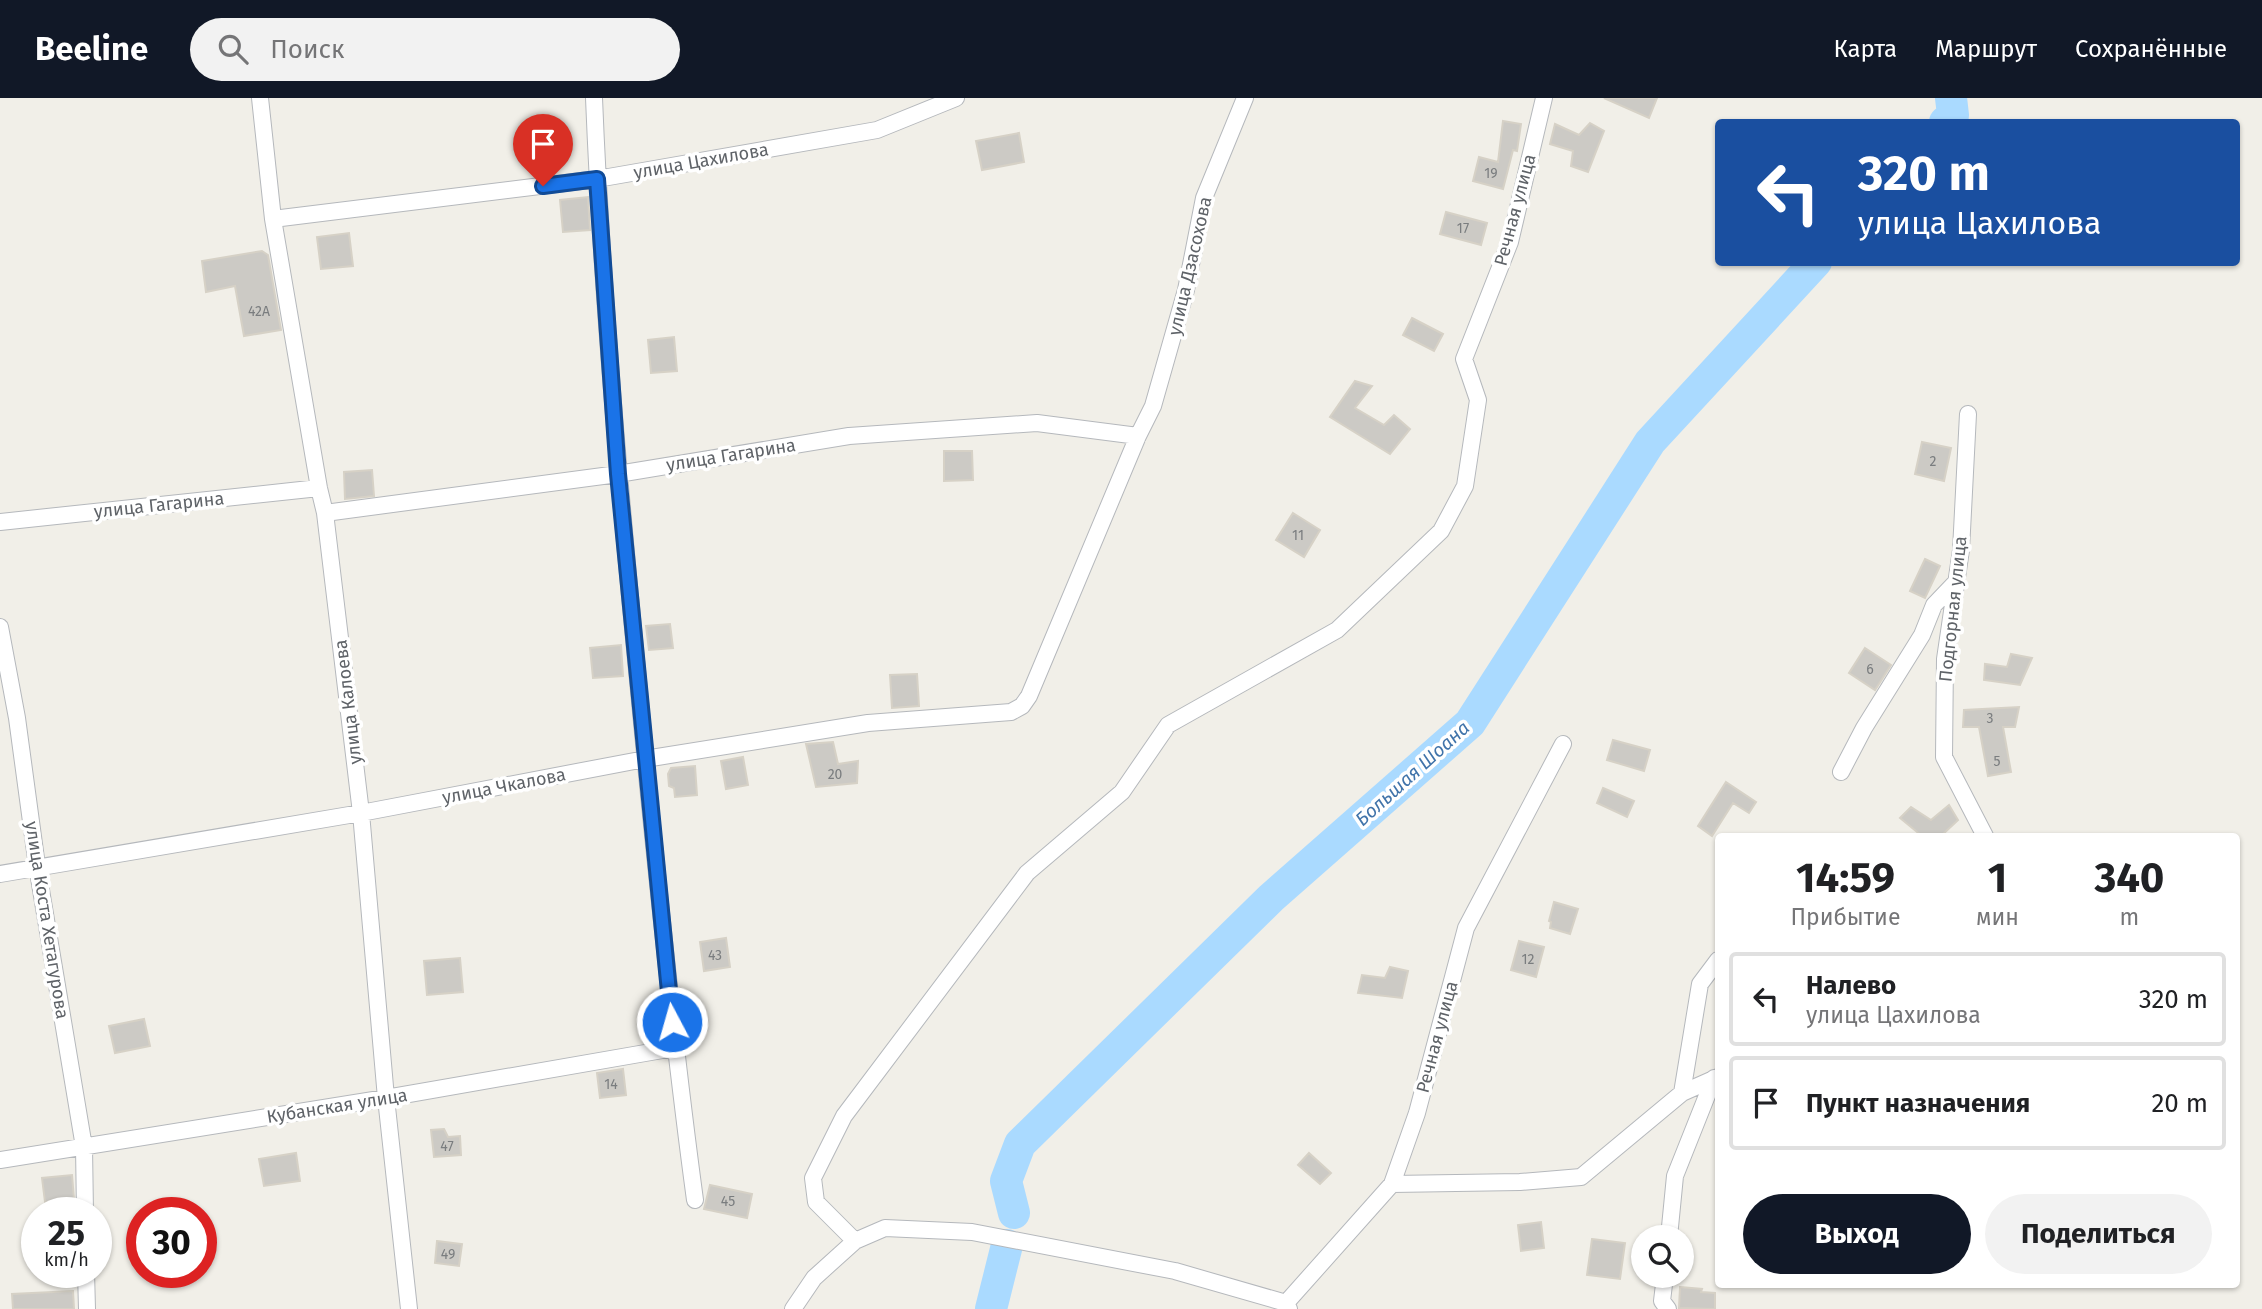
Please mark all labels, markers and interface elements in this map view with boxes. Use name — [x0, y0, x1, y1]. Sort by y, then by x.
search box — [190, 18, 680, 81]
text: Beeline — [35, 29, 148, 69]
icon: search — [214, 30, 252, 68]
text: Поиск — [270, 34, 344, 65]
text: Карта — [1834, 35, 1897, 63]
text: Маршрут — [1935, 35, 2037, 63]
text: Сохранённые — [2075, 35, 2227, 63]
pin — [513, 114, 573, 186]
icon: arrive — [524, 125, 562, 163]
street label: улица Цахилова — [632, 138, 770, 184]
text: 320 m — [1858, 144, 1990, 203]
icon: left — [1743, 147, 1834, 238]
street label: Речная улица — [1489, 152, 1541, 268]
house number: 19 — [1484, 165, 1498, 182]
street label: улица Дзасохова — [1163, 194, 1217, 338]
text: улица Цахилова — [1858, 204, 2101, 242]
house number: 17 — [1457, 220, 1469, 237]
house number: 42А — [248, 303, 270, 320]
street label: улица Гагарина — [665, 434, 797, 476]
house number: 2 — [1930, 453, 1937, 470]
street label: улица Гагарина — [93, 487, 225, 523]
house number: 11 — [1292, 527, 1304, 544]
street label: Подгорная улица — [1934, 535, 1972, 683]
street label: улица Калоева — [329, 638, 367, 766]
house number: 6 — [1866, 661, 1874, 678]
house number: 3 — [1987, 710, 1994, 727]
water label: Большая Шоана — [1351, 716, 1474, 831]
house number: 5 — [1993, 753, 2001, 770]
street label: улица Чкалова — [440, 763, 568, 809]
house number: 20 — [828, 766, 843, 783]
street label: улица Коста Хетагурова — [20, 820, 74, 1020]
text: 14:59 — [1796, 853, 1895, 903]
text: 1 — [1988, 853, 2007, 903]
text: 340 — [2094, 853, 2164, 903]
text: Прибытие — [1791, 903, 1900, 931]
text: мин — [1976, 903, 2019, 931]
text: m — [2120, 903, 2139, 931]
house number: 43 — [708, 947, 722, 964]
house number: 12 — [1522, 951, 1535, 968]
text: Налево — [1806, 970, 1896, 1001]
street label: Речная улица — [1411, 979, 1463, 1095]
icon: left — [1747, 980, 1785, 1018]
text: 320 m — [2139, 984, 2208, 1015]
position arrow — [635, 985, 709, 1059]
text: улица Цахилова — [1806, 1001, 1981, 1029]
house number: 14 — [604, 1076, 618, 1093]
street label: Кубанская улица — [265, 1084, 409, 1128]
icon: arrive — [1747, 1084, 1785, 1122]
text: Пункт назначения — [1806, 1088, 2030, 1119]
text: 20 m — [2151, 1088, 2208, 1119]
house number: 47 — [440, 1138, 454, 1155]
house number: 45 — [721, 1193, 735, 1210]
button: Выход — [1743, 1194, 1971, 1274]
button: Поделиться — [1985, 1194, 2212, 1274]
speed limit sign: 30 — [126, 1197, 217, 1288]
text: 25 — [48, 1212, 85, 1254]
map controls — [1631, 1225, 1694, 1288]
button: search — [1631, 1225, 1694, 1288]
house number: 49 — [441, 1246, 455, 1263]
text: km/h — [44, 1249, 89, 1271]

